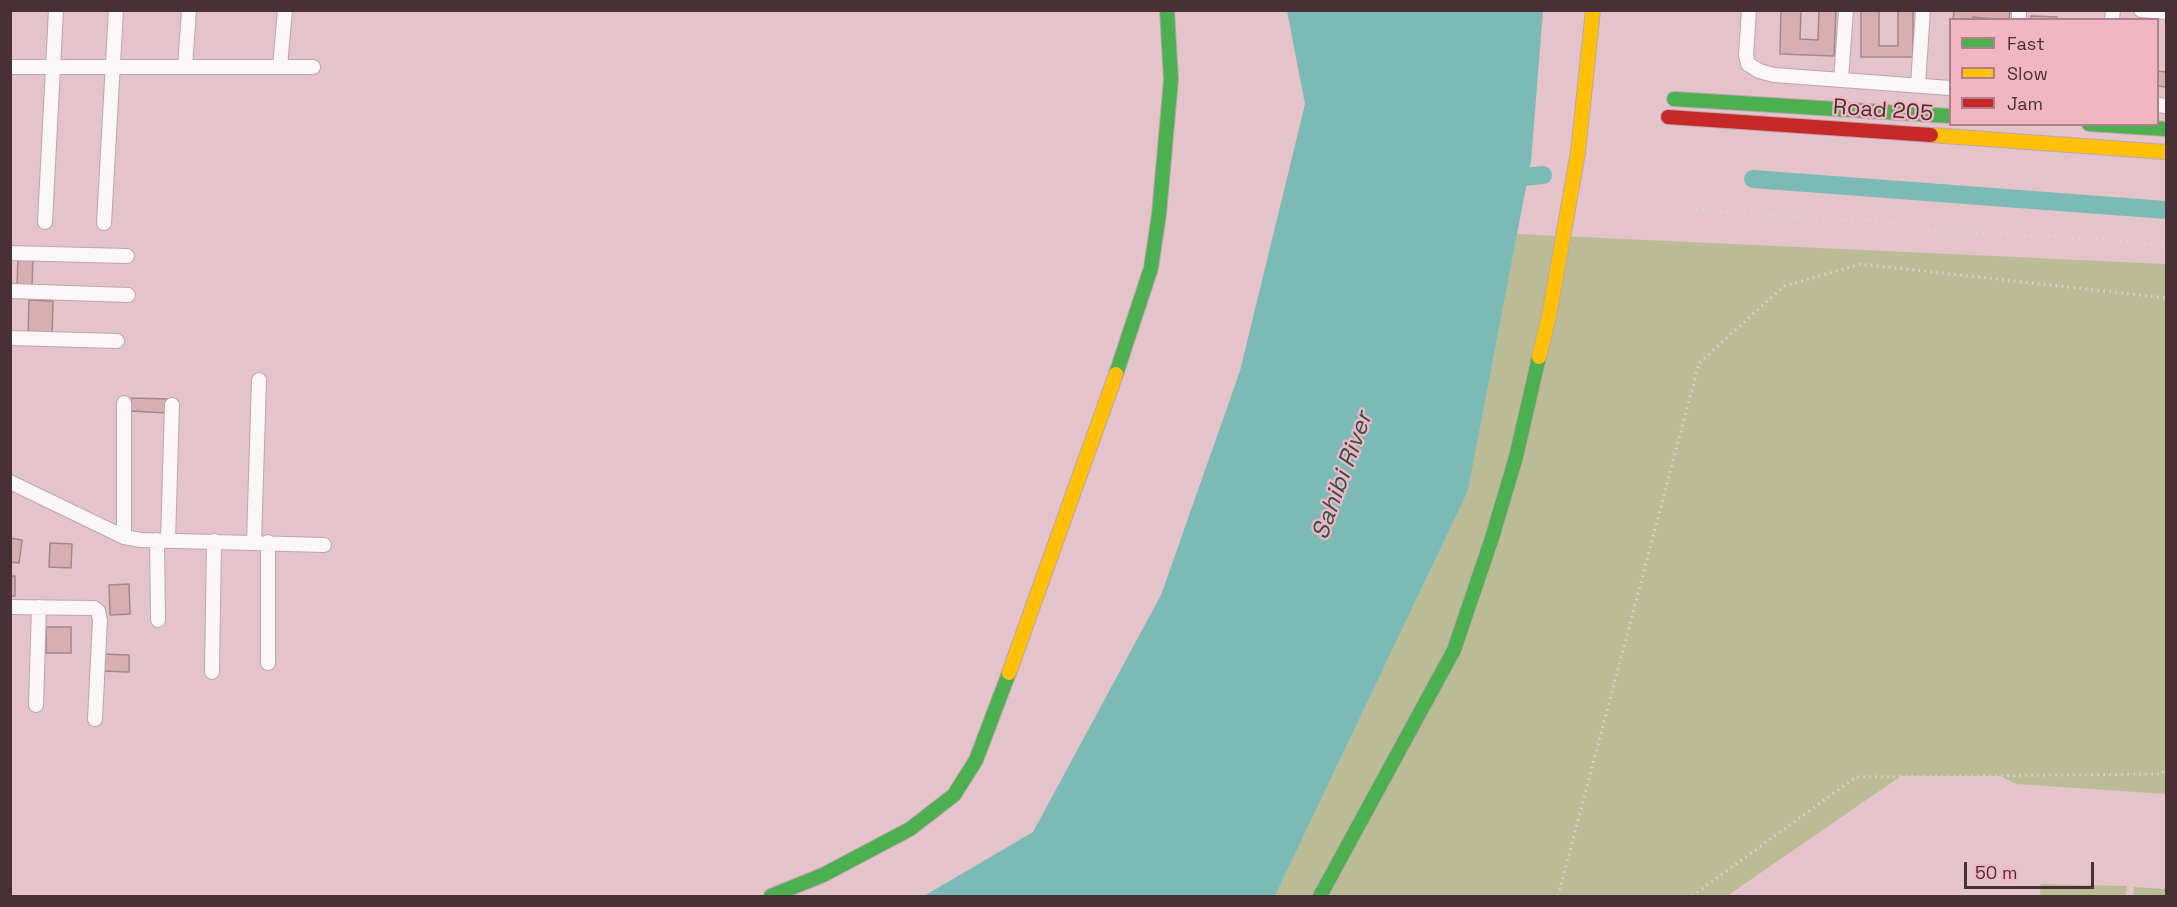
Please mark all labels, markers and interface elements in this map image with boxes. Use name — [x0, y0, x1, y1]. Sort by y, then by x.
legend — [1949, 18, 2159, 126]
text: Fast — [2007, 32, 2044, 55]
text: Slow — [2007, 62, 2048, 85]
text: Jam — [2007, 92, 2043, 115]
street label: Road 205 — [1832, 94, 1934, 128]
water label: Sahibi River — [1307, 408, 1379, 544]
scale bar — [1967, 850, 2098, 888]
text: 50 m — [1975, 861, 2017, 884]

